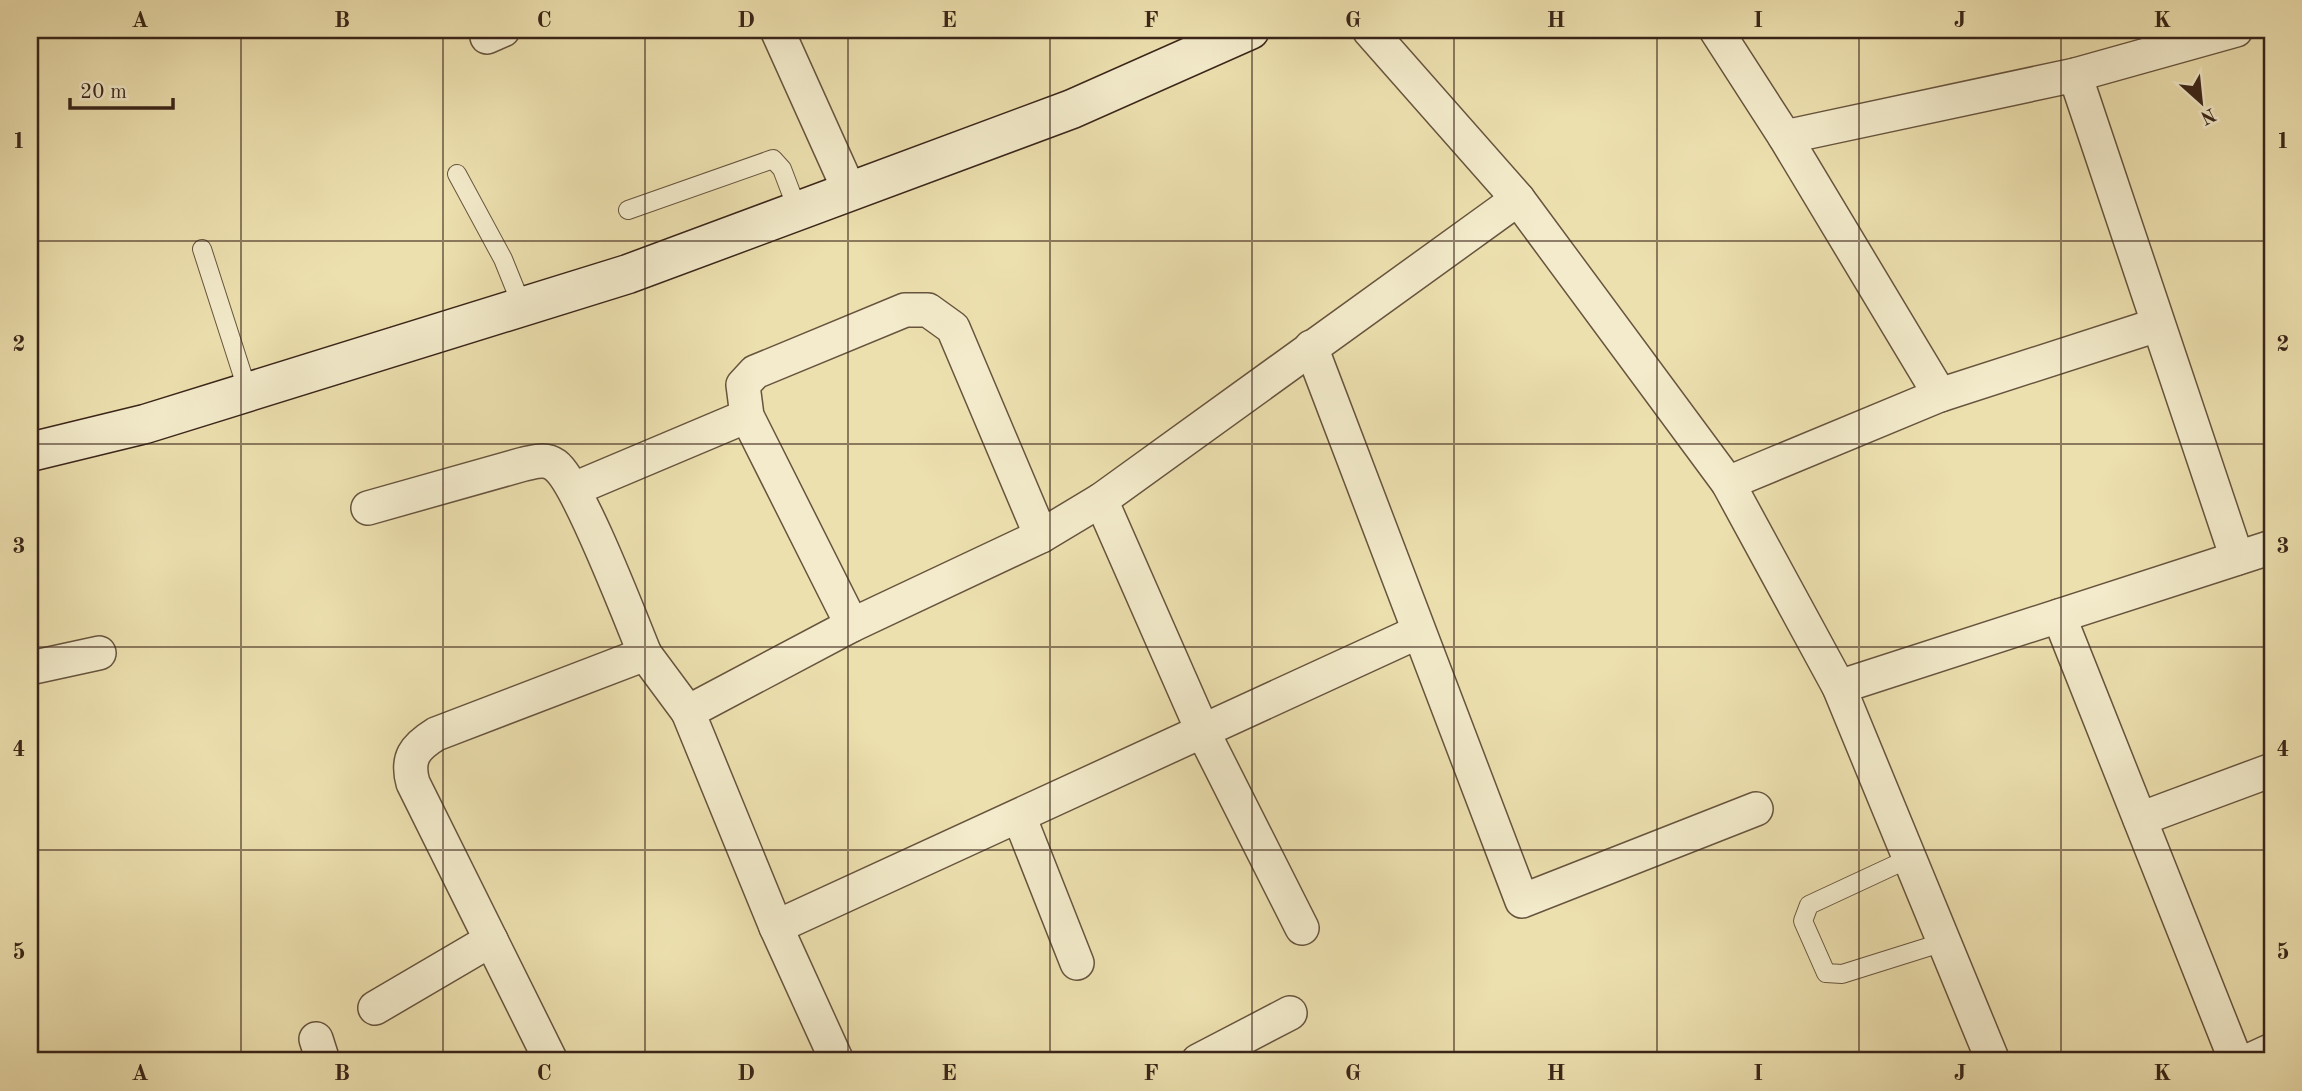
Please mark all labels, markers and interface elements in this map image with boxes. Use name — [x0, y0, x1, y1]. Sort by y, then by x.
text: A — [131, 9, 149, 32]
text: B — [334, 9, 350, 32]
text: C — [536, 9, 552, 32]
text: D — [737, 9, 755, 32]
text: E — [941, 9, 957, 32]
text: F — [1143, 9, 1159, 32]
text: G — [1345, 9, 1361, 32]
text: H — [1547, 9, 1565, 32]
text: I — [1753, 9, 1763, 32]
text: J — [1954, 9, 1966, 32]
text: K — [2153, 9, 2171, 32]
scale bar — [70, 66, 173, 110]
north arrow — [2166, 66, 2236, 136]
text: 20 m — [80, 82, 127, 103]
text: N — [2196, 103, 2218, 127]
text: 1 — [12, 130, 26, 153]
text: 1 — [2276, 130, 2290, 153]
text: 2 — [12, 333, 26, 356]
text: 2 — [2276, 333, 2290, 356]
text: 3 — [12, 535, 26, 558]
text: 3 — [2276, 535, 2290, 558]
text: 4 — [12, 738, 26, 761]
text: 4 — [2276, 738, 2290, 761]
text: 5 — [12, 941, 26, 964]
text: 5 — [2276, 941, 2290, 964]
text: A — [131, 1062, 149, 1085]
text: B — [334, 1062, 350, 1085]
text: C — [536, 1062, 552, 1085]
text: D — [737, 1062, 755, 1085]
text: E — [941, 1062, 957, 1085]
text: F — [1143, 1062, 1159, 1085]
text: G — [1345, 1062, 1361, 1085]
text: H — [1547, 1062, 1565, 1085]
text: I — [1753, 1062, 1763, 1085]
text: J — [1954, 1062, 1966, 1085]
text: K — [2153, 1062, 2171, 1085]

